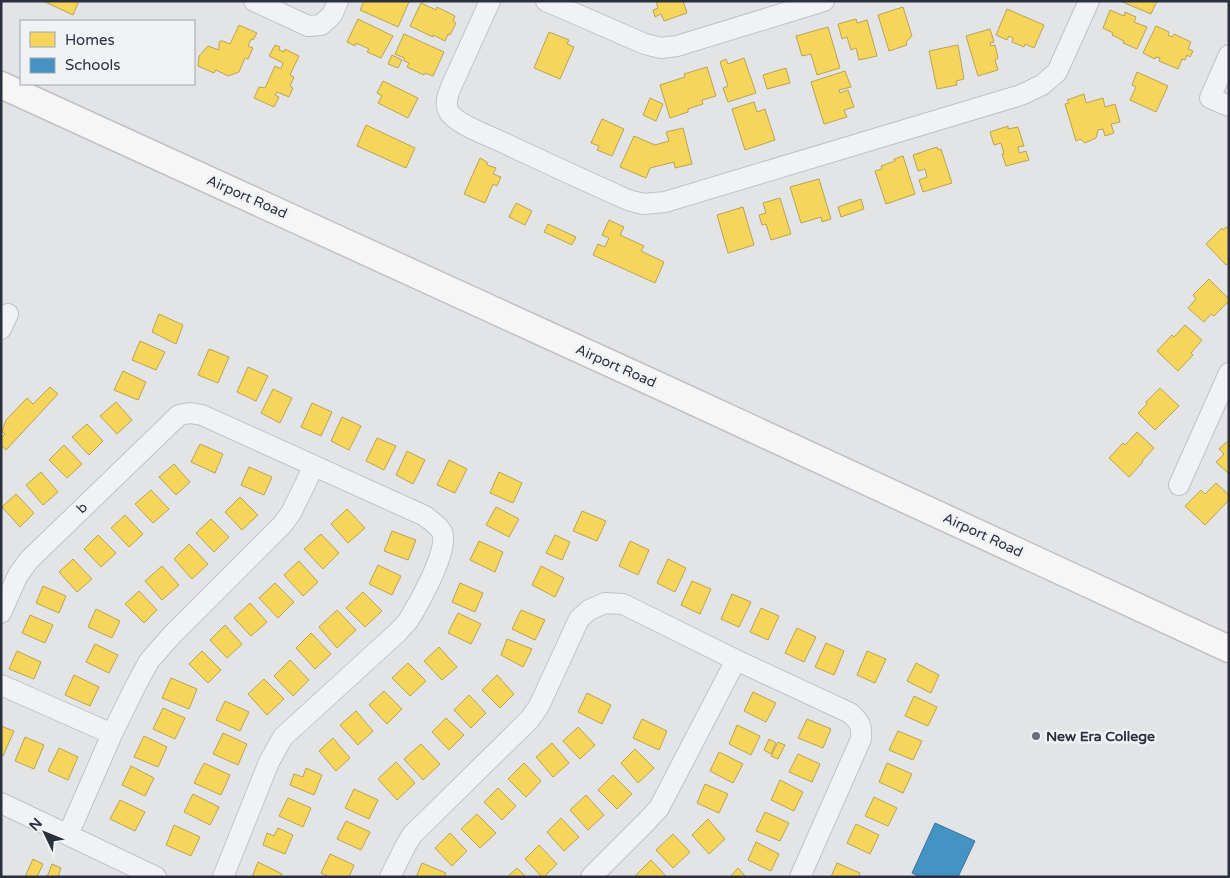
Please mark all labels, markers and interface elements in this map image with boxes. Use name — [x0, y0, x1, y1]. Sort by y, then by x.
legend — [20, 20, 195, 85]
text: Homes — [65, 31, 115, 49]
text: Schools — [65, 56, 121, 74]
street label: Airport Road — [204, 172, 290, 222]
street label: Airport Road — [573, 341, 659, 391]
street label: b — [73, 499, 91, 517]
street label: Airport Road — [940, 509, 1026, 561]
place label: New Era College — [1046, 728, 1155, 745]
marker: New Era College — [1030, 730, 1042, 742]
north arrow — [20, 808, 70, 858]
text: N — [26, 815, 46, 834]

